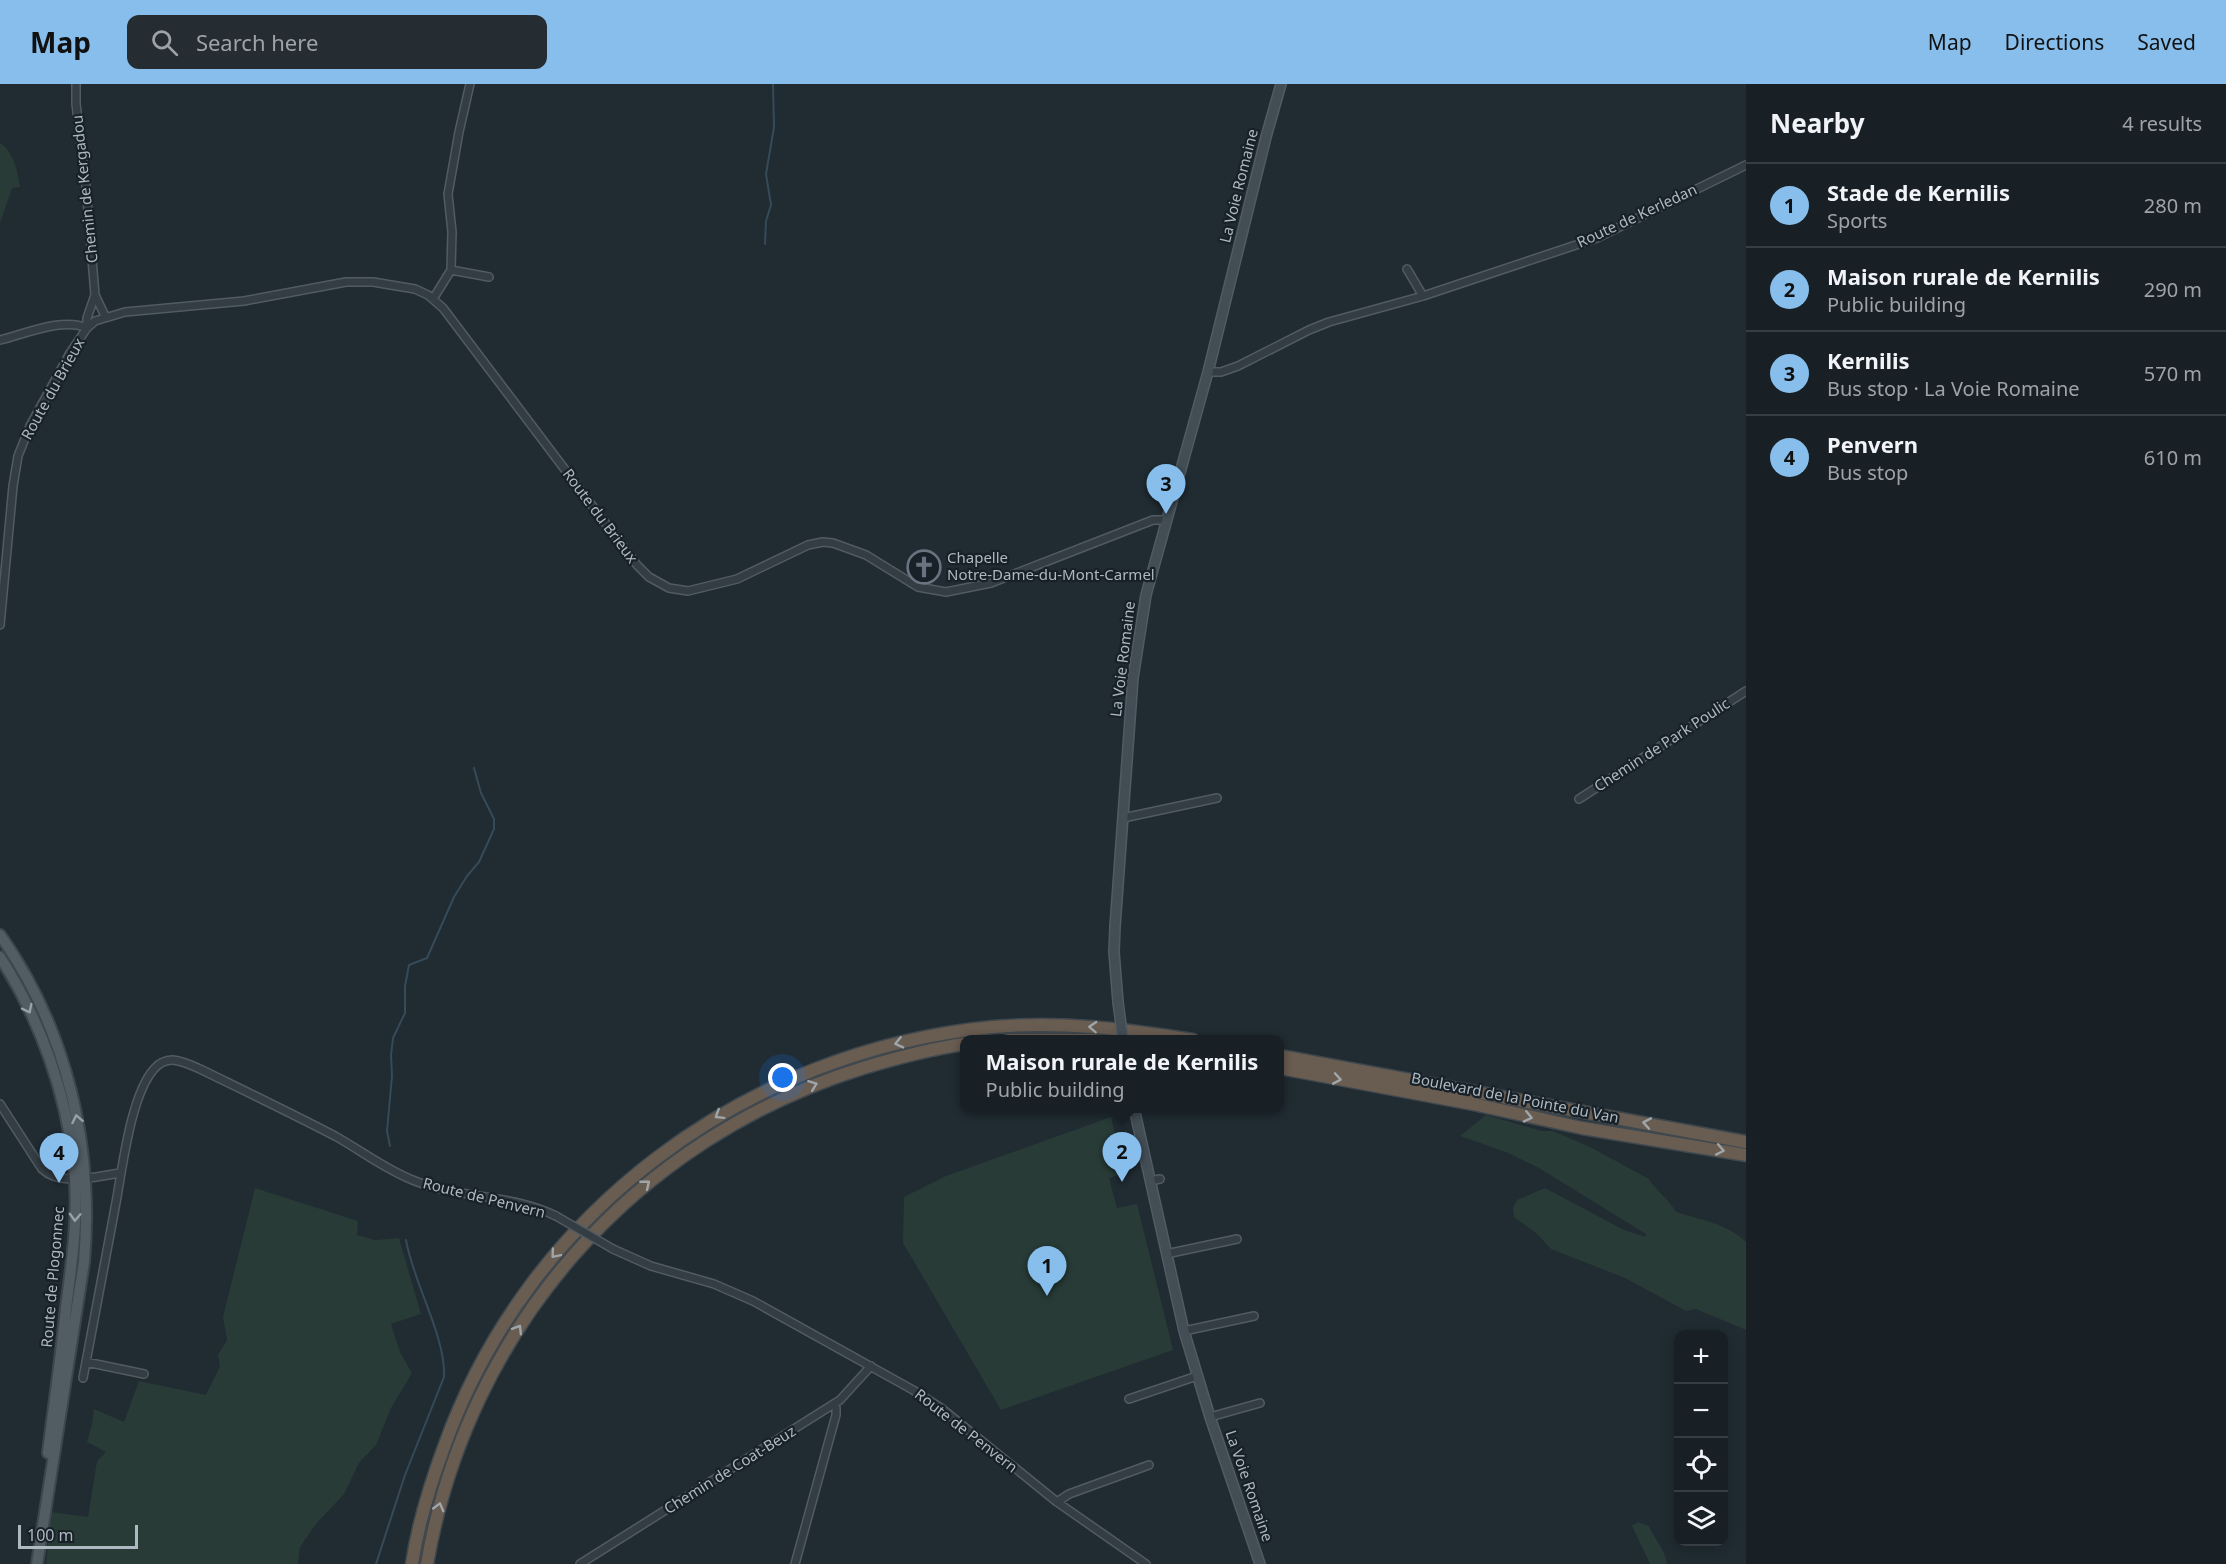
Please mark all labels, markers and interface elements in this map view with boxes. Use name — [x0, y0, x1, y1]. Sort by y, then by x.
search box — [127, 15, 547, 69]
text: Map — [30, 23, 91, 61]
icon: search — [148, 26, 181, 59]
text: Search here — [196, 27, 318, 57]
text: Map — [1928, 28, 1972, 56]
text: Directions — [2005, 28, 2104, 56]
text: Saved — [2137, 28, 2196, 56]
text: Nearby — [1770, 105, 1865, 141]
text: 4 results — [2122, 110, 2202, 137]
street label: Chemin de Kergadou — [66, 114, 102, 264]
street label: La Voie Romaine — [1214, 127, 1262, 245]
text: Stade de Kernilis — [1827, 177, 2010, 207]
street label: Route de Kerledan — [1573, 179, 1700, 252]
text: 1 — [1784, 192, 1795, 219]
text: 280 m — [2144, 192, 2202, 219]
text: Sports — [1827, 207, 1887, 234]
text: Maison rurale de Kernilis — [1827, 261, 2100, 291]
text: 2 — [1784, 276, 1795, 303]
text: 290 m — [2144, 276, 2202, 303]
text: Public building — [1827, 291, 1966, 318]
street label: Route du Brieux — [16, 334, 88, 443]
text: Kernilis — [1827, 345, 1910, 375]
text: 3 — [1784, 360, 1795, 387]
text: 570 m — [2144, 360, 2202, 387]
text: Bus stop · La Voie Romaine — [1827, 375, 2080, 402]
text: Penvern — [1827, 429, 1918, 459]
text: 4 — [1784, 444, 1795, 471]
text: 610 m — [2144, 444, 2202, 471]
text: Bus stop — [1827, 459, 1908, 486]
street label: Route du Brieux — [559, 464, 643, 567]
pin: 3 — [1146, 464, 1186, 514]
place label: Chapelle Notre-Dame-du-Mont-Carmel — [947, 547, 1155, 584]
church icon: Chapelle Notre-Dame-du-Mont-Carmel — [906, 549, 942, 585]
street label: La Voie Romaine — [1105, 600, 1139, 718]
street label: Chemin de Park Poulic — [1590, 693, 1733, 796]
one-way arrow — [21, 1002, 33, 1013]
one-way arrow — [1088, 1020, 1097, 1033]
one-way arrow — [895, 1035, 905, 1048]
popup — [960, 1035, 1284, 1113]
text: Maison rurale de Kernilis — [986, 1046, 1258, 1076]
your location — [768, 1063, 797, 1092]
street label: Boulevard de la Pointe du Van — [1410, 1067, 1621, 1127]
one-way arrow — [1332, 1072, 1342, 1085]
text: Public building — [986, 1076, 1125, 1103]
one-way arrow — [808, 1079, 818, 1092]
one-way arrow — [715, 1108, 725, 1120]
one-way arrow — [1523, 1109, 1533, 1122]
one-way arrow — [71, 1114, 84, 1124]
one-way arrow — [1643, 1118, 1652, 1130]
pin: 2 — [1102, 1132, 1142, 1182]
pin: 4 — [40, 1134, 78, 1183]
one-way arrow — [1715, 1143, 1725, 1156]
street label: Route de Penvern — [421, 1172, 547, 1222]
one-way arrow — [639, 1180, 650, 1191]
street label: Route de Plogonnec — [36, 1206, 68, 1348]
one-way arrow — [68, 1213, 81, 1222]
pin: 1 — [1028, 1246, 1066, 1296]
one-way arrow — [552, 1247, 563, 1258]
one-way arrow — [510, 1325, 522, 1335]
map controls — [1674, 1330, 1728, 1546]
button: + — [1674, 1330, 1728, 1384]
street label: Route de Penvern — [911, 1384, 1022, 1477]
button: − — [1674, 1384, 1728, 1438]
street label: Chemin de Coat-Beuz — [660, 1421, 799, 1518]
street label: La Voie Romaine — [1222, 1427, 1278, 1544]
button: locate — [1674, 1438, 1728, 1492]
button: layers — [1674, 1492, 1728, 1546]
one-way arrow — [432, 1502, 445, 1512]
scale bar — [18, 1522, 138, 1550]
text: 100 m — [27, 1524, 74, 1546]

